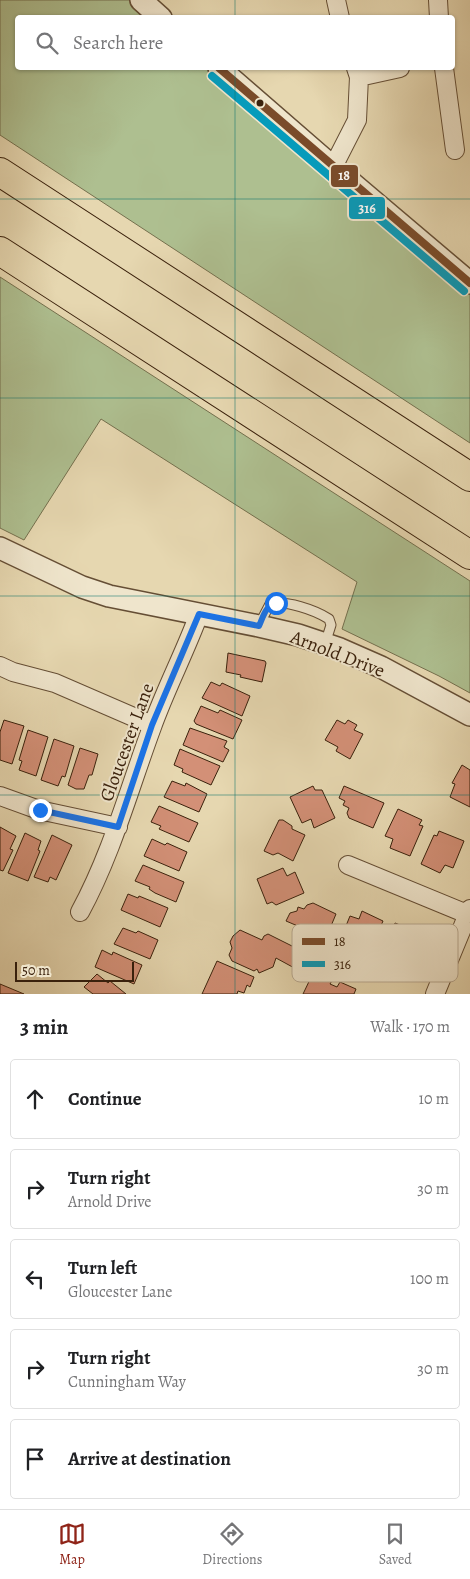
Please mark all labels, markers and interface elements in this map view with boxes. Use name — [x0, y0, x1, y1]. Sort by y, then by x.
search box — [15, 15, 455, 70]
icon: search — [33, 29, 61, 57]
text: Search here — [73, 30, 163, 56]
unlabelled marker — [255, 98, 265, 108]
line badge: 18 — [330, 164, 359, 188]
text: 18 — [338, 166, 350, 185]
line badge: 316 — [348, 196, 386, 220]
text: 316 — [358, 199, 376, 218]
route start — [265, 592, 288, 615]
street label: Arnold Drive — [286, 624, 389, 684]
street label: Gloucester Lane — [94, 680, 160, 805]
route end — [29, 799, 52, 822]
legend — [292, 924, 458, 982]
text: 18 — [334, 932, 346, 951]
text: 316 — [334, 955, 351, 974]
scale bar — [15, 959, 134, 982]
text: 50 m — [22, 961, 50, 980]
text: 3 min — [20, 1013, 68, 1041]
text: Walk · 170 m — [370, 1016, 450, 1038]
icon: ahead — [21, 1085, 49, 1113]
text: Continue — [68, 1086, 142, 1112]
text: 10 m — [419, 1088, 449, 1110]
text: Turn right — [68, 1165, 150, 1191]
icon: right — [21, 1175, 49, 1203]
text: 30 m — [417, 1178, 449, 1200]
text: Arnold Drive — [68, 1191, 151, 1213]
text: Turn left — [68, 1255, 137, 1281]
icon: left — [21, 1265, 49, 1293]
text: 100 m — [410, 1268, 449, 1290]
text: Gloucester Lane — [68, 1281, 172, 1303]
text: Turn right — [68, 1345, 150, 1371]
icon: right — [21, 1355, 49, 1383]
text: 30 m — [417, 1358, 449, 1380]
text: Cunningham Way — [68, 1371, 186, 1393]
icon: arrive — [21, 1445, 49, 1473]
text: Arrive at destination — [68, 1446, 231, 1472]
tab: Map — [58, 1520, 86, 1569]
tab: Directions — [202, 1520, 262, 1569]
tab: Saved — [379, 1520, 412, 1569]

